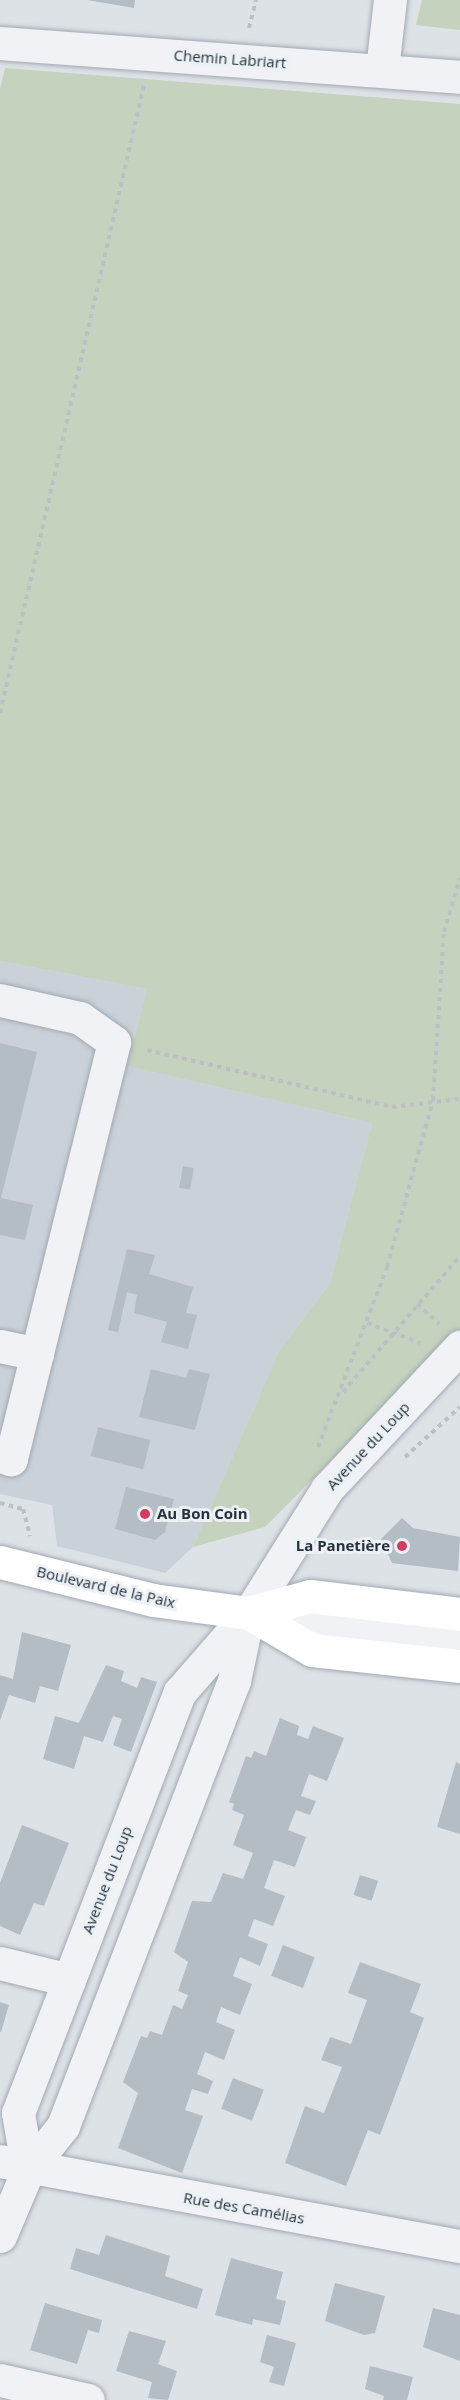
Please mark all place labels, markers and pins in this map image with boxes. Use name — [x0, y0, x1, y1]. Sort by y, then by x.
place label: Au Bon Coin — [157, 1505, 248, 1523]
marker: Au Bon Coin — [138, 1507, 152, 1521]
place label: La Panetière — [296, 1537, 390, 1555]
marker: La Panetière — [395, 1539, 409, 1553]

